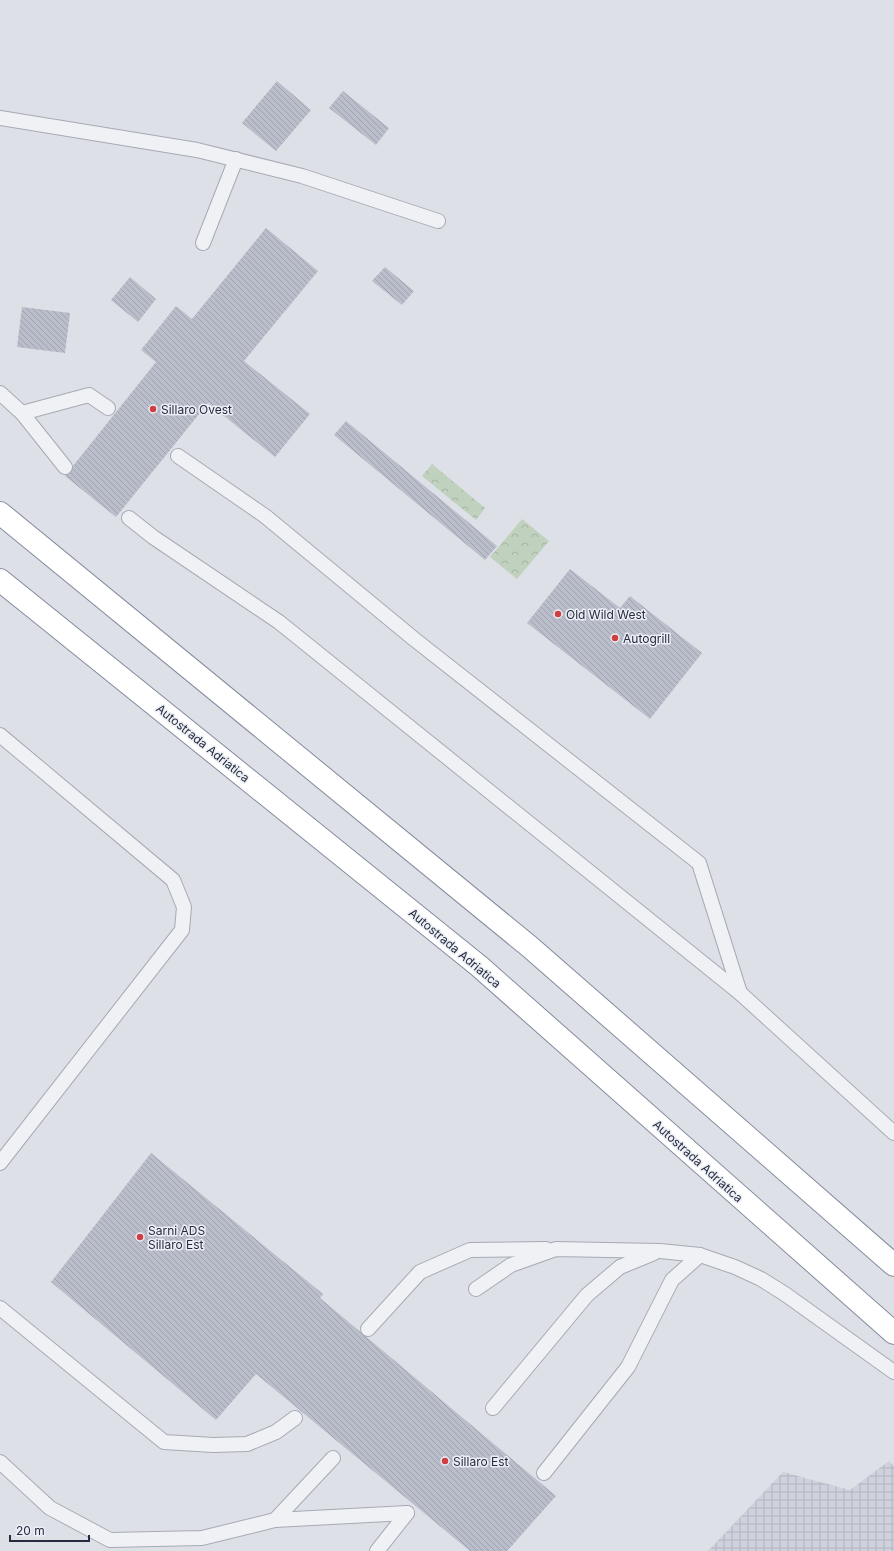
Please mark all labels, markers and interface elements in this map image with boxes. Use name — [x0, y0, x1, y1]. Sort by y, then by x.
place label: Sillaro Ovest — [161, 402, 232, 417]
marker: Sillaro Ovest — [148, 404, 158, 414]
place label: Old Wild West — [566, 607, 646, 622]
marker: Old Wild West — [553, 609, 563, 619]
place label: Autogrill — [623, 631, 670, 646]
marker: Autogrill — [610, 633, 620, 643]
street label: Autostrada Adriatica — [153, 701, 253, 785]
street label: Autostrada Adriatica — [406, 905, 504, 991]
street label: Autostrada Adriatica — [650, 1117, 746, 1205]
place label: Sarni ADS Sillaro Est — [148, 1223, 205, 1252]
marker: Sarni ADS Sillaro Est — [135, 1232, 145, 1242]
place label: Sillaro Est — [453, 1454, 509, 1469]
marker: Sillaro Est — [440, 1456, 450, 1466]
scale bar — [10, 1517, 89, 1543]
text: 20 m — [16, 1523, 45, 1538]

